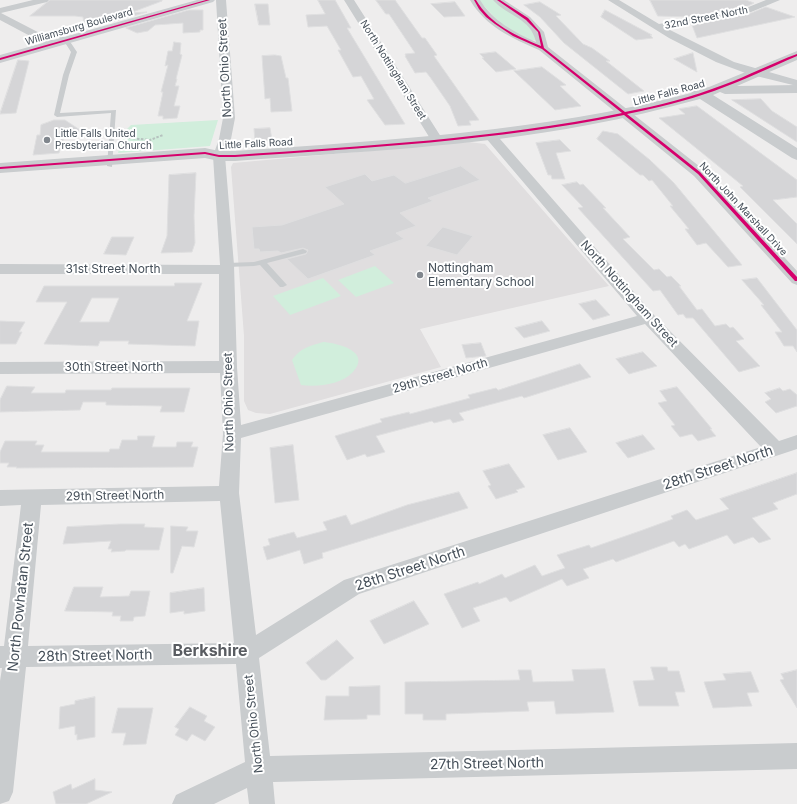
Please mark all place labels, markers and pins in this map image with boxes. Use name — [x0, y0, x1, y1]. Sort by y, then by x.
place label: Little Falls United Presbyterian Church — [55, 128, 152, 152]
marker: Little Falls United Presbyterian Church — [42, 135, 52, 145]
place label: Nottingham Elementary School — [428, 261, 534, 289]
marker: Nottingham Elementary School — [415, 270, 425, 280]

